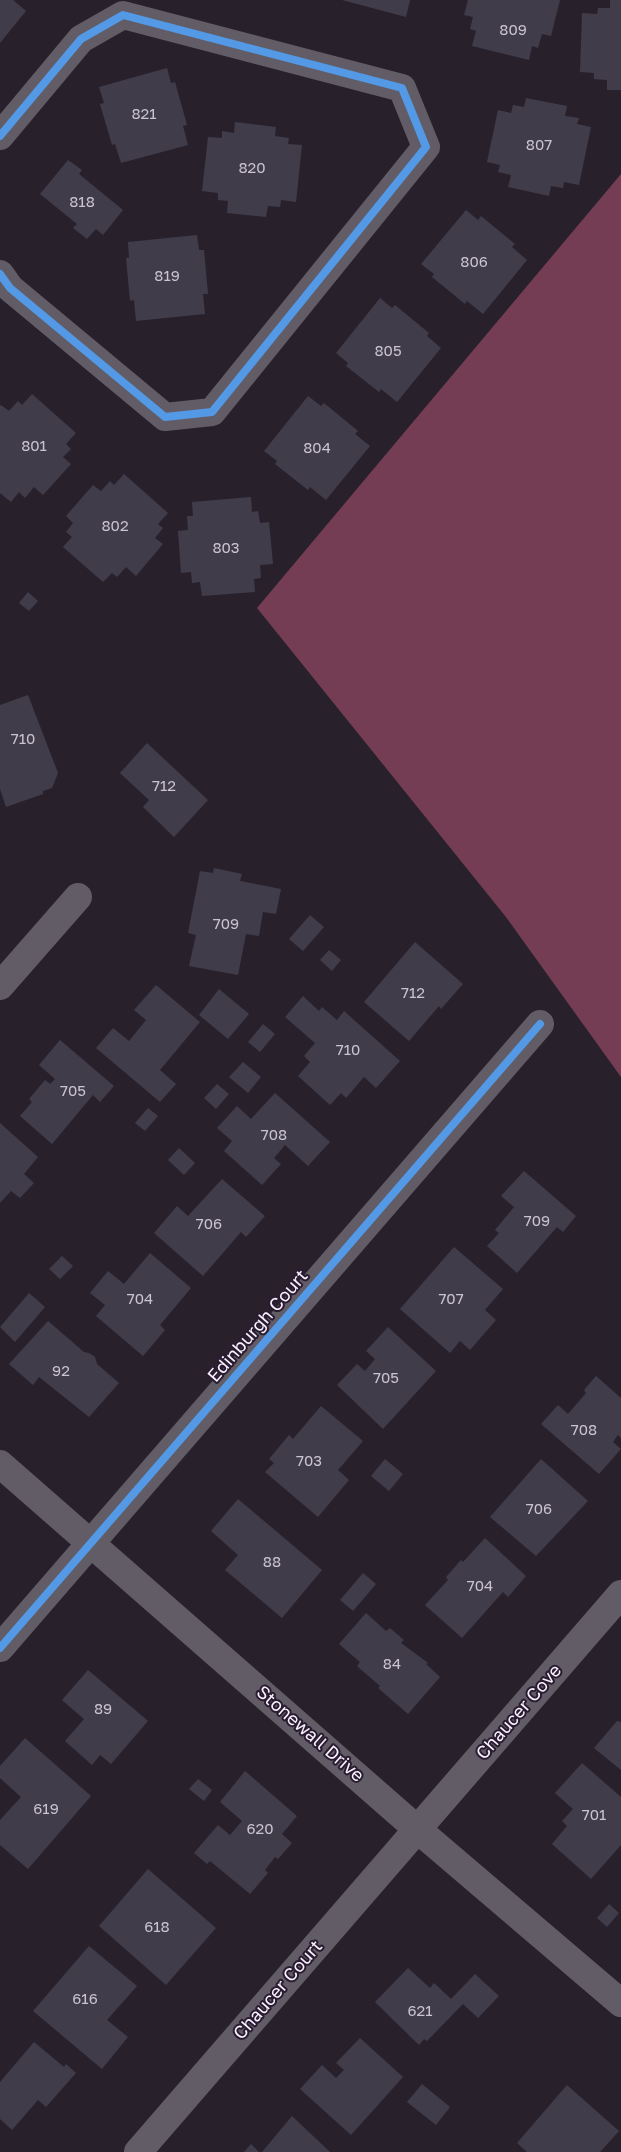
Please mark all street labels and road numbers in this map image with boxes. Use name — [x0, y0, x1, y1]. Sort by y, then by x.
street label: Edinburgh Court — [203, 1265, 313, 1387]
street label: Chaucer Cove — [472, 1660, 566, 1764]
street label: Stonewall Drive — [252, 1681, 368, 1787]
street label: Chaucer Court — [229, 1936, 327, 2044]

